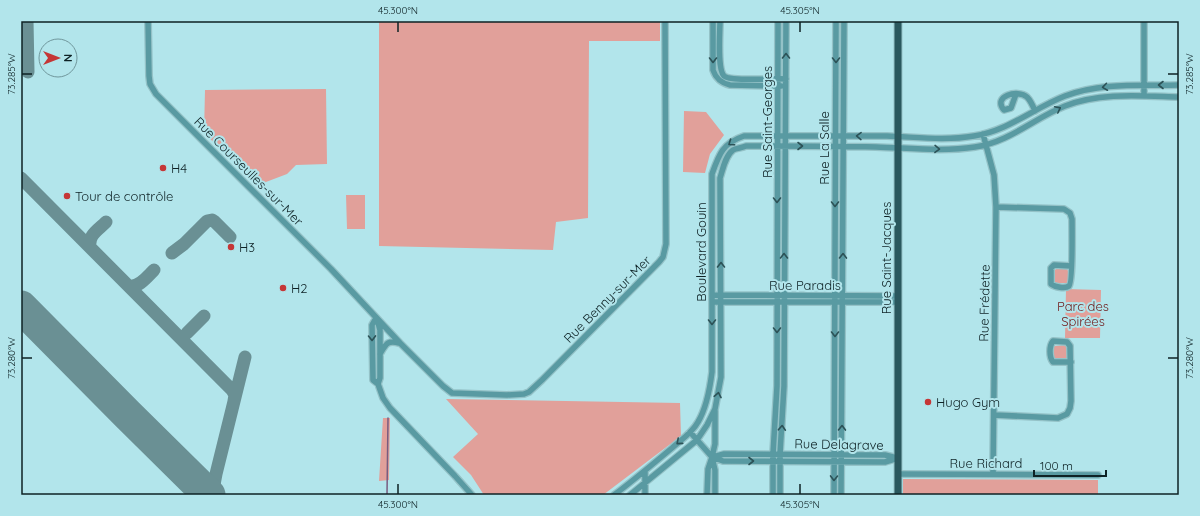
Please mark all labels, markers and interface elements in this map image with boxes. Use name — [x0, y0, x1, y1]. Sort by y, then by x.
text: 45.300°N — [378, 4, 418, 17]
text: 45.305°N — [780, 4, 820, 17]
north arrow — [38, 38, 78, 78]
text: 73.285°W — [5, 53, 18, 95]
one-way arrow — [782, 53, 790, 59]
text: 73.285°W — [1183, 53, 1196, 95]
text: N — [61, 54, 75, 62]
one-way arrow — [709, 57, 717, 63]
one-way arrow — [832, 57, 840, 63]
street label: Rue Saint-Georges — [759, 66, 775, 178]
one-way arrow — [1158, 81, 1164, 89]
one-way arrow — [1102, 82, 1108, 91]
one-way arrow — [1054, 106, 1062, 114]
street label: Rue La Salle — [816, 111, 832, 185]
street label: Rue Courseulles-sur-Mer — [191, 113, 307, 229]
one-way arrow — [856, 132, 862, 140]
one-way arrow — [728, 138, 735, 146]
one-way arrow — [797, 142, 803, 150]
one-way arrow — [934, 145, 940, 153]
place label: H4 — [171, 160, 187, 176]
marker: H4 — [158, 163, 168, 173]
place label: Tour de contrôle — [75, 188, 173, 204]
marker: Tour de contrôle — [62, 191, 72, 201]
one-way arrow — [773, 197, 781, 203]
one-way arrow — [831, 201, 839, 207]
street label: Boulevard Gouin — [693, 202, 709, 302]
street label: Rue Saint-Jacques — [878, 202, 894, 314]
place label: H3 — [239, 239, 255, 255]
marker: H3 — [226, 242, 236, 252]
street label: Rue Benny-sur-Mer — [560, 252, 654, 346]
one-way arrow — [780, 253, 788, 259]
one-way arrow — [839, 253, 847, 259]
one-way arrow — [716, 262, 725, 268]
street label: Rue Frédette — [975, 264, 993, 342]
street label: Rue Paradis — [769, 277, 841, 293]
place label: H2 — [291, 280, 308, 296]
marker: H2 — [278, 283, 288, 293]
park label: Parc des Spirées — [1057, 298, 1109, 329]
one-way arrow — [708, 319, 716, 325]
one-way arrow — [773, 327, 781, 333]
one-way arrow — [831, 331, 839, 337]
one-way arrow — [368, 335, 376, 341]
text: 73.280°W — [5, 337, 18, 379]
text: 73.280°W — [1183, 337, 1196, 379]
one-way arrow — [713, 392, 721, 398]
place label: Hugo Gym — [936, 394, 1000, 410]
marker: Hugo Gym — [923, 397, 933, 407]
one-way arrow — [777, 425, 786, 431]
one-way arrow — [838, 425, 846, 431]
street label: Rue Delagrave — [794, 435, 884, 453]
one-way arrow — [676, 438, 684, 445]
scale bar — [1034, 452, 1106, 478]
street label: Rue Richard — [950, 455, 1022, 471]
one-way arrow — [748, 457, 754, 465]
text: 100 m — [1040, 458, 1073, 473]
one-way arrow — [830, 475, 839, 481]
text: 45.300°N — [378, 498, 418, 511]
text: 45.305°N — [780, 498, 820, 511]

